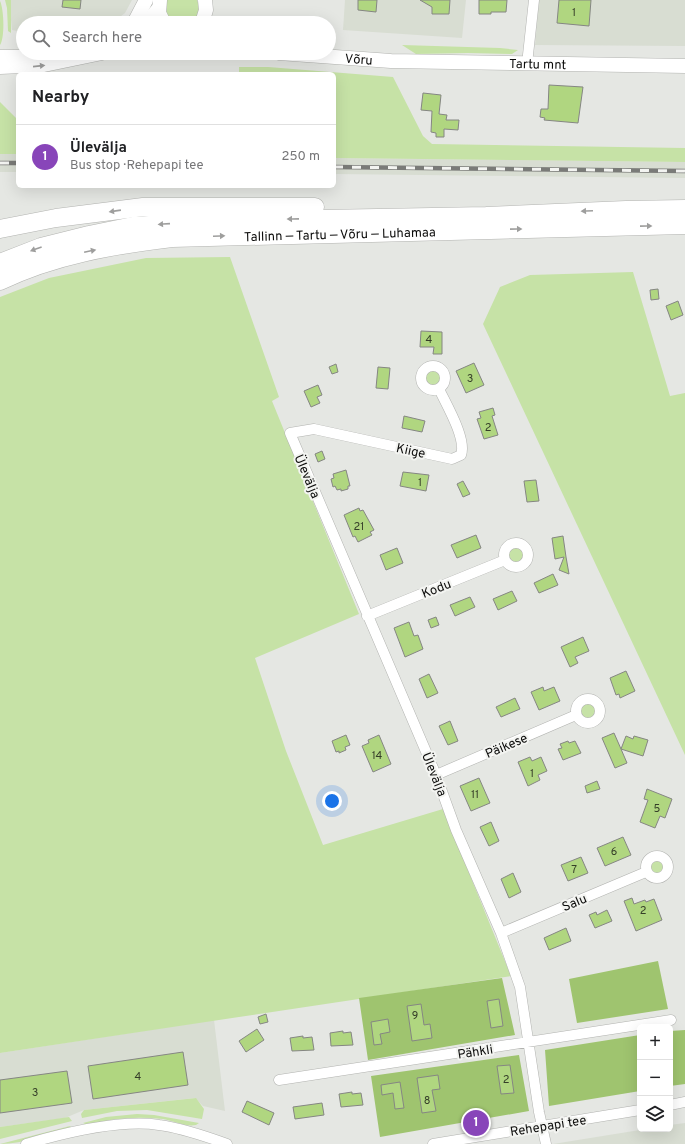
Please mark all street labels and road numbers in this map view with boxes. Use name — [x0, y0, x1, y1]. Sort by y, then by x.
street label: Võru — [344, 52, 373, 70]
street label: Tartu mnt — [509, 57, 566, 74]
street label: Tallinn — Tartu — Võru — Luhamaa — [244, 225, 436, 246]
street label: Kiige — [395, 441, 427, 463]
street label: Ülevälja — [290, 452, 324, 501]
street label: Kodu — [420, 577, 454, 603]
street label: Päikese — [483, 731, 530, 763]
street label: Ülevälja — [417, 750, 451, 799]
street label: Salu — [560, 892, 590, 916]
street label: Pähkli — [456, 1042, 494, 1064]
street label: Rehepapi tee — [509, 1113, 588, 1141]

